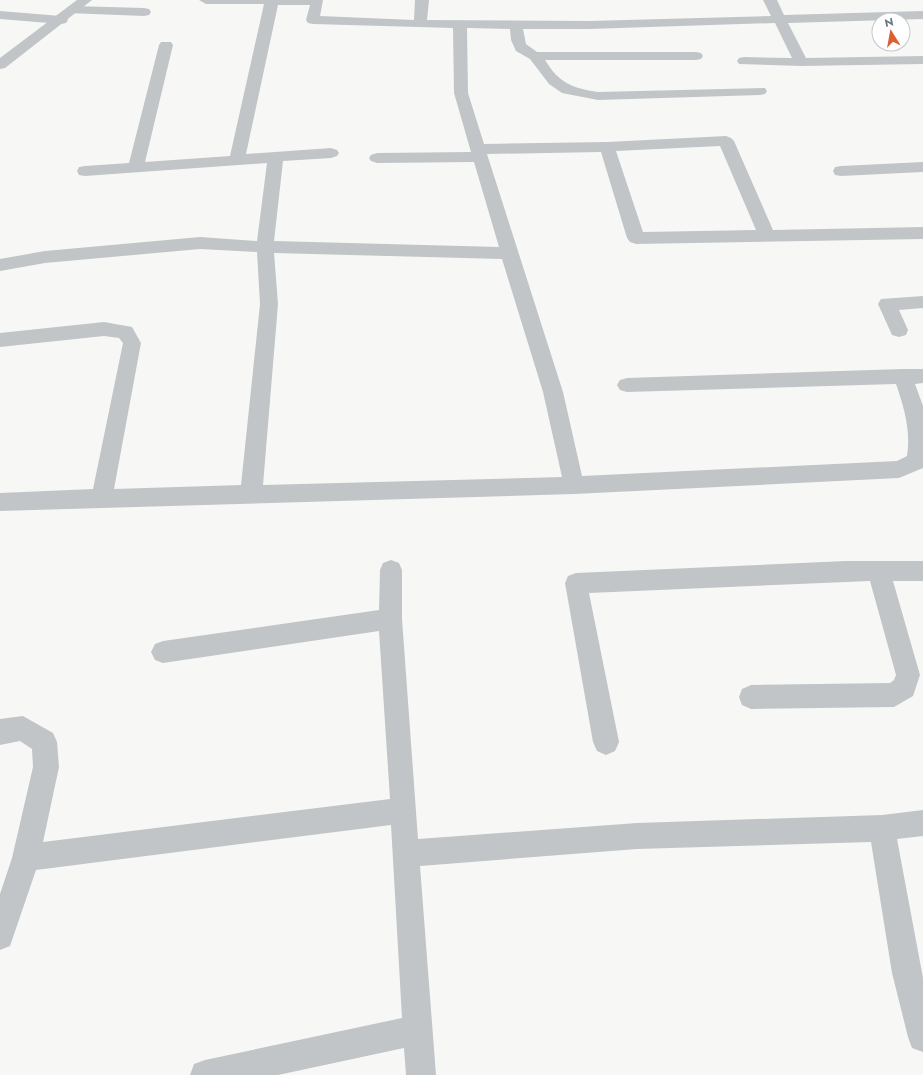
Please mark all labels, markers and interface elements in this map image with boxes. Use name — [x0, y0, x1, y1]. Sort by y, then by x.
north arrow — [871, 12, 911, 52]
text: N — [883, 13, 895, 31]

